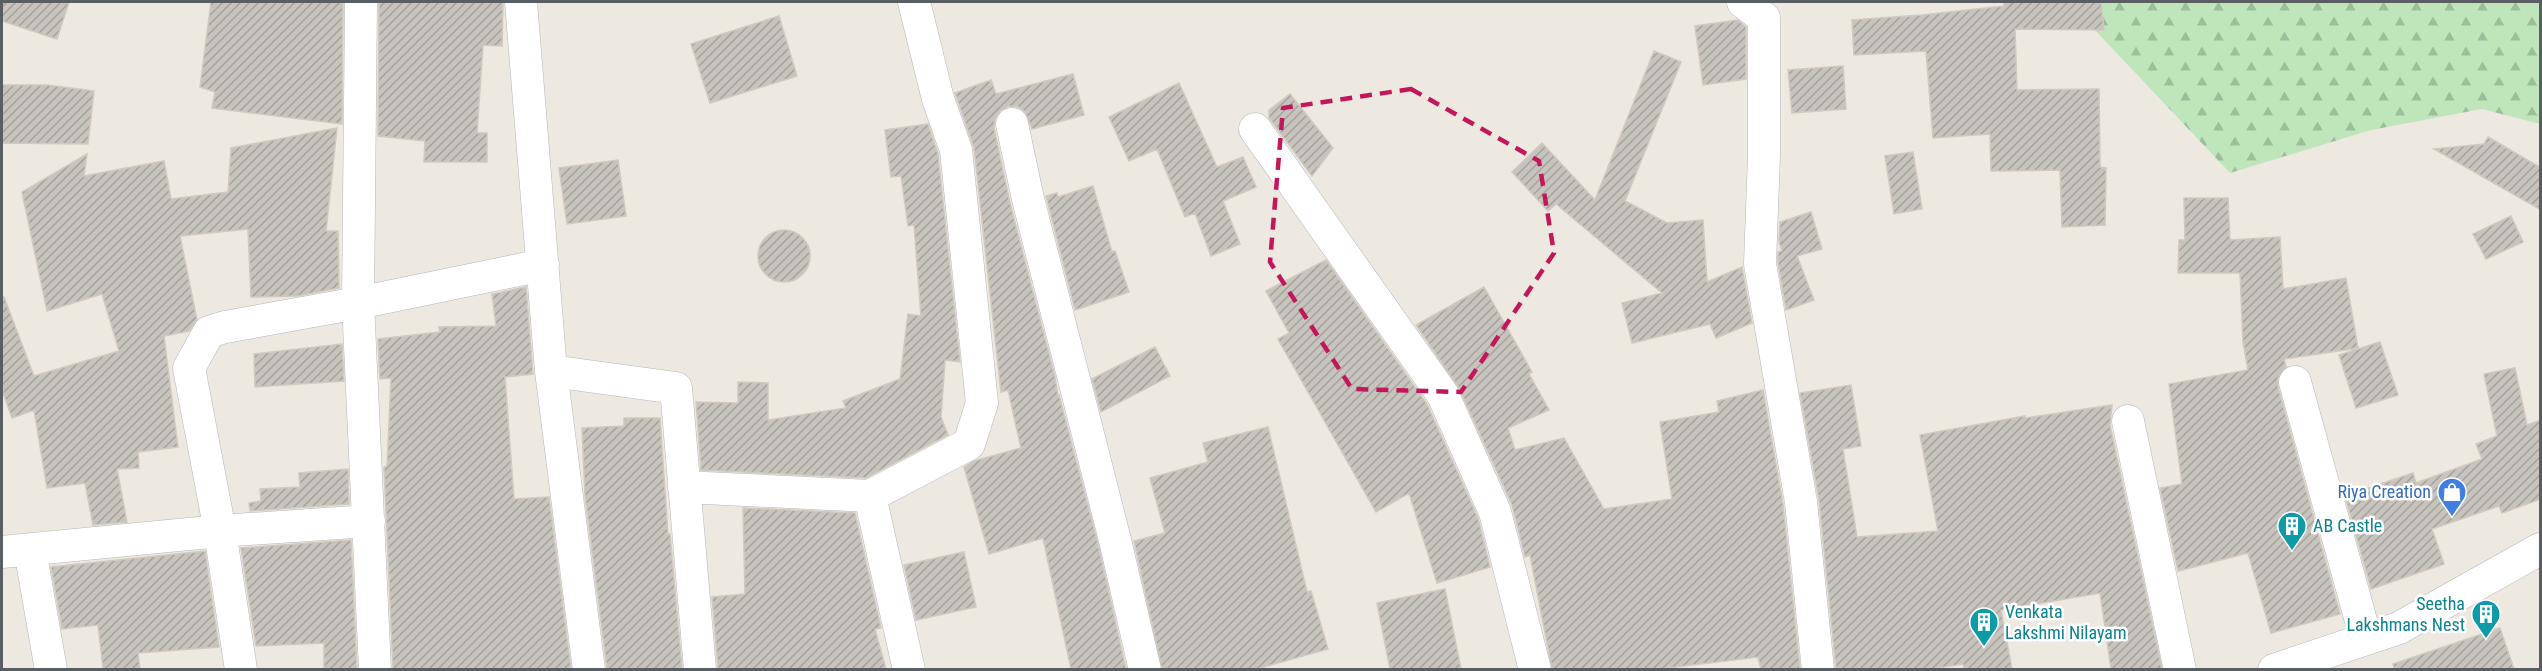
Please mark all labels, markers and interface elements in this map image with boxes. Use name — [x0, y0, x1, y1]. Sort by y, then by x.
shop icon: Riya Creation — [2436, 476, 2468, 518]
place label: Riya Creation — [2337, 481, 2431, 502]
building icon: AB Castle — [2276, 510, 2308, 552]
place label: AB Castle — [2313, 515, 2382, 536]
place label: Seetha Lakshmans Nest — [2346, 593, 2465, 635]
building icon: Seetha Lakshmans Nest — [2470, 598, 2502, 640]
place label: Venkata Lakshmi Nilayam — [2005, 601, 2126, 643]
building icon: Venkata Lakshmi Nilayam — [1968, 606, 2000, 648]

